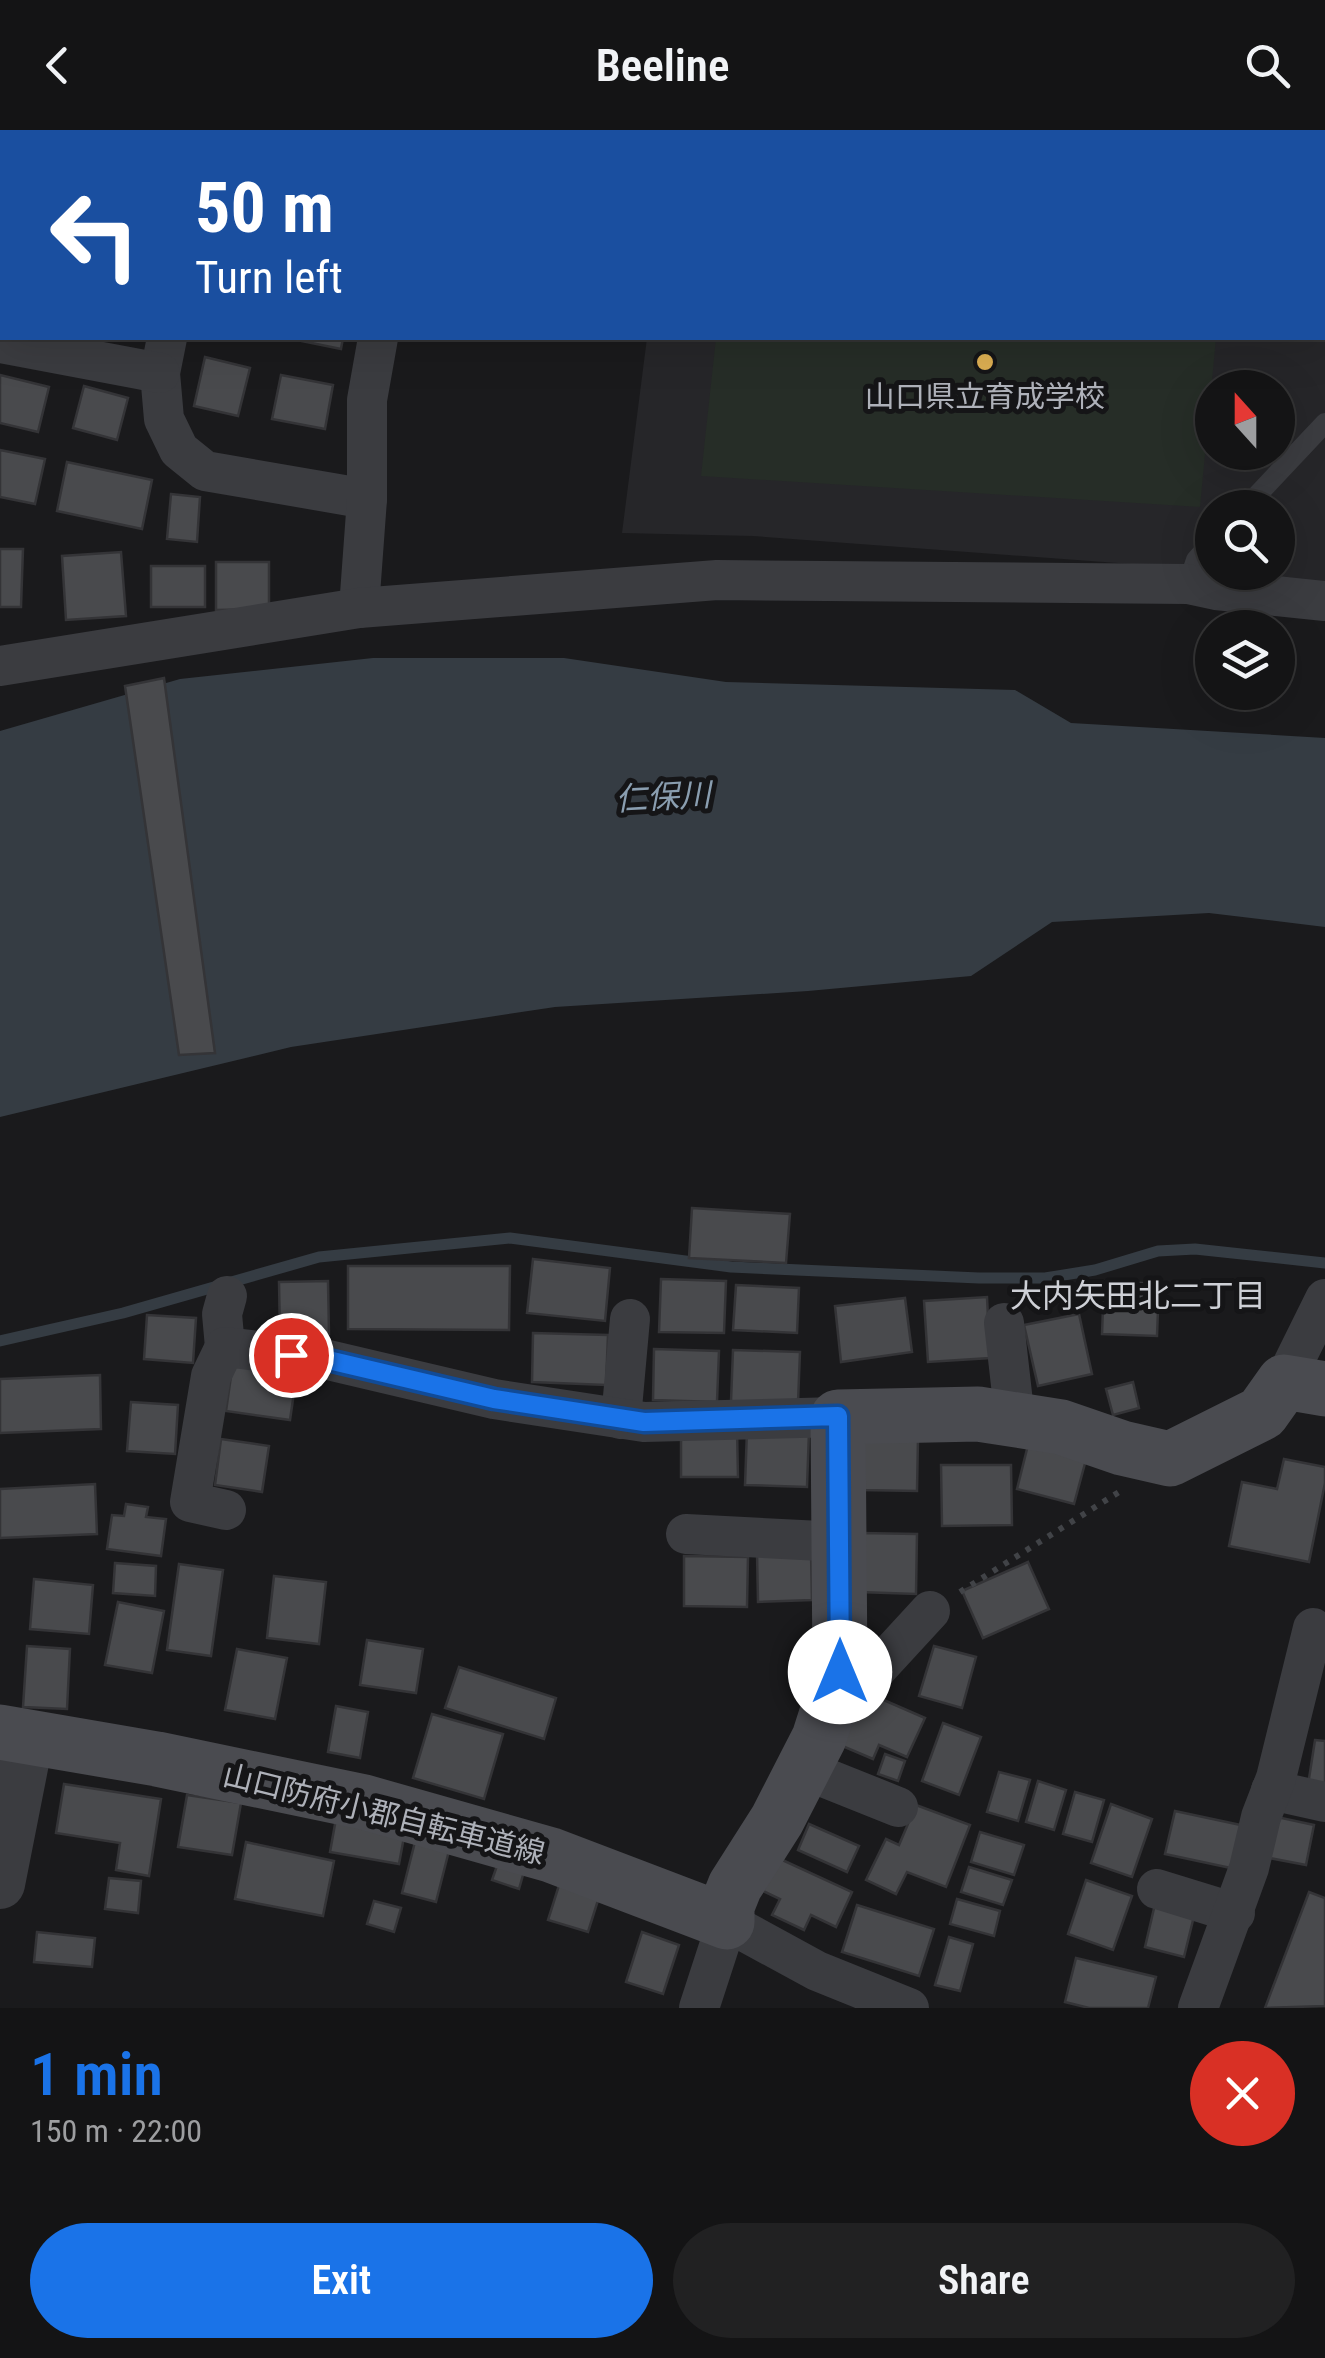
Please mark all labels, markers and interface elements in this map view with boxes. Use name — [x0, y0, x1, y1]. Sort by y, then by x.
icon: back — [30, 38, 85, 93]
icon: search — [1240, 38, 1295, 93]
text: Beeline — [596, 39, 729, 92]
text: 50 m — [195, 167, 334, 249]
icon: left — [30, 170, 160, 300]
text: Turn left — [195, 251, 343, 304]
marker: 山口県立育成学校 — [974, 351, 996, 373]
north arrow — [1195, 370, 1295, 470]
map controls — [1195, 370, 1295, 710]
place label: 山口県立育成学校 — [865, 379, 1105, 414]
button: search — [1195, 490, 1295, 590]
button: layers — [1195, 610, 1295, 710]
water label: 仁保川 — [614, 775, 715, 818]
district label: 大内矢田北二丁目 — [1010, 1277, 1266, 1315]
pin — [249, 1313, 334, 1398]
icon: arrive — [264, 1328, 319, 1383]
position arrow — [788, 1620, 892, 1724]
street label: 山口防府小郡自転車道線 — [220, 1757, 548, 1871]
text: 1 min — [30, 2039, 163, 2110]
button: close — [1190, 2041, 1295, 2146]
text: 150 m · 22:00 — [30, 2112, 202, 2150]
button: Exit — [30, 2223, 653, 2338]
button: Share — [673, 2223, 1295, 2338]

